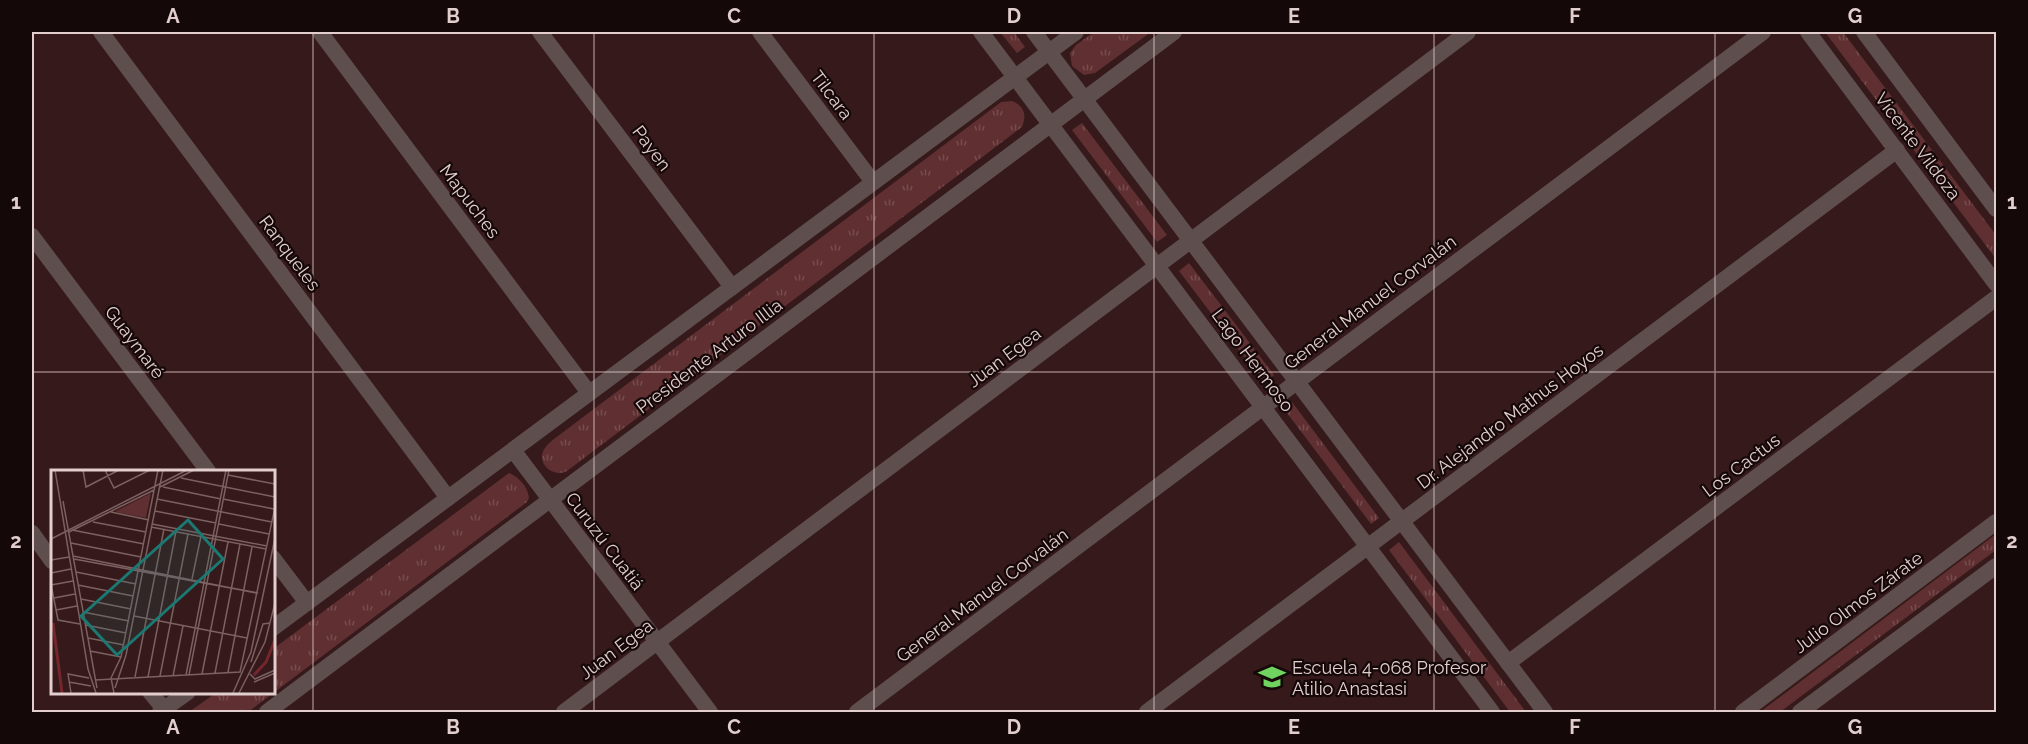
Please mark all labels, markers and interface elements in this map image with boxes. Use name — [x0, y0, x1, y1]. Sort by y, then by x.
text: A — [166, 4, 180, 28]
text: B — [446, 4, 460, 28]
text: C — [727, 4, 741, 28]
text: D — [1007, 4, 1021, 28]
text: E — [1288, 4, 1300, 28]
text: F — [1569, 4, 1581, 28]
text: G — [1848, 4, 1862, 28]
street label: Tilcara — [807, 66, 857, 124]
street label: Vicente Vildoza — [1871, 88, 1965, 204]
street label: Payen — [628, 121, 676, 175]
street label: Mapuches — [435, 160, 505, 242]
text: 1 — [11, 190, 21, 214]
text: 1 — [2007, 190, 2017, 214]
street label: Ranqueles — [255, 211, 325, 295]
street label: General Manuel Corvalán — [1280, 231, 1460, 373]
street label: Presidente Arturo Illia — [632, 294, 786, 418]
street label: Guaymaré — [101, 301, 169, 383]
street label: Lago Hermoso — [1207, 304, 1299, 416]
street label: Juan Egea — [963, 323, 1045, 391]
street label: Dr. Alejandro Mathus Hoyos — [1413, 339, 1607, 493]
street label: Los Cactus — [1698, 429, 1784, 501]
inset map — [51, 470, 274, 693]
street label: Curuzú Cuatiá — [561, 488, 649, 594]
street label: General Manuel Corvalán — [892, 524, 1072, 666]
text: 2 — [10, 529, 22, 553]
text: 2 — [2006, 529, 2018, 553]
street label: Julio Olmos Zárate — [1789, 546, 1927, 657]
street label: Juan Egea — [575, 615, 657, 683]
place label: Escuela 4-068 Profesor Atilio Anastasi — [1292, 657, 1487, 699]
school or university icon: Escuela 4-068 Profesor Atilio Anastasi — [1257, 662, 1287, 692]
text: A — [166, 715, 180, 739]
text: B — [446, 715, 460, 739]
text: C — [727, 715, 741, 739]
text: D — [1007, 715, 1021, 739]
text: E — [1288, 715, 1300, 739]
text: F — [1569, 715, 1581, 739]
text: G — [1848, 715, 1862, 739]

